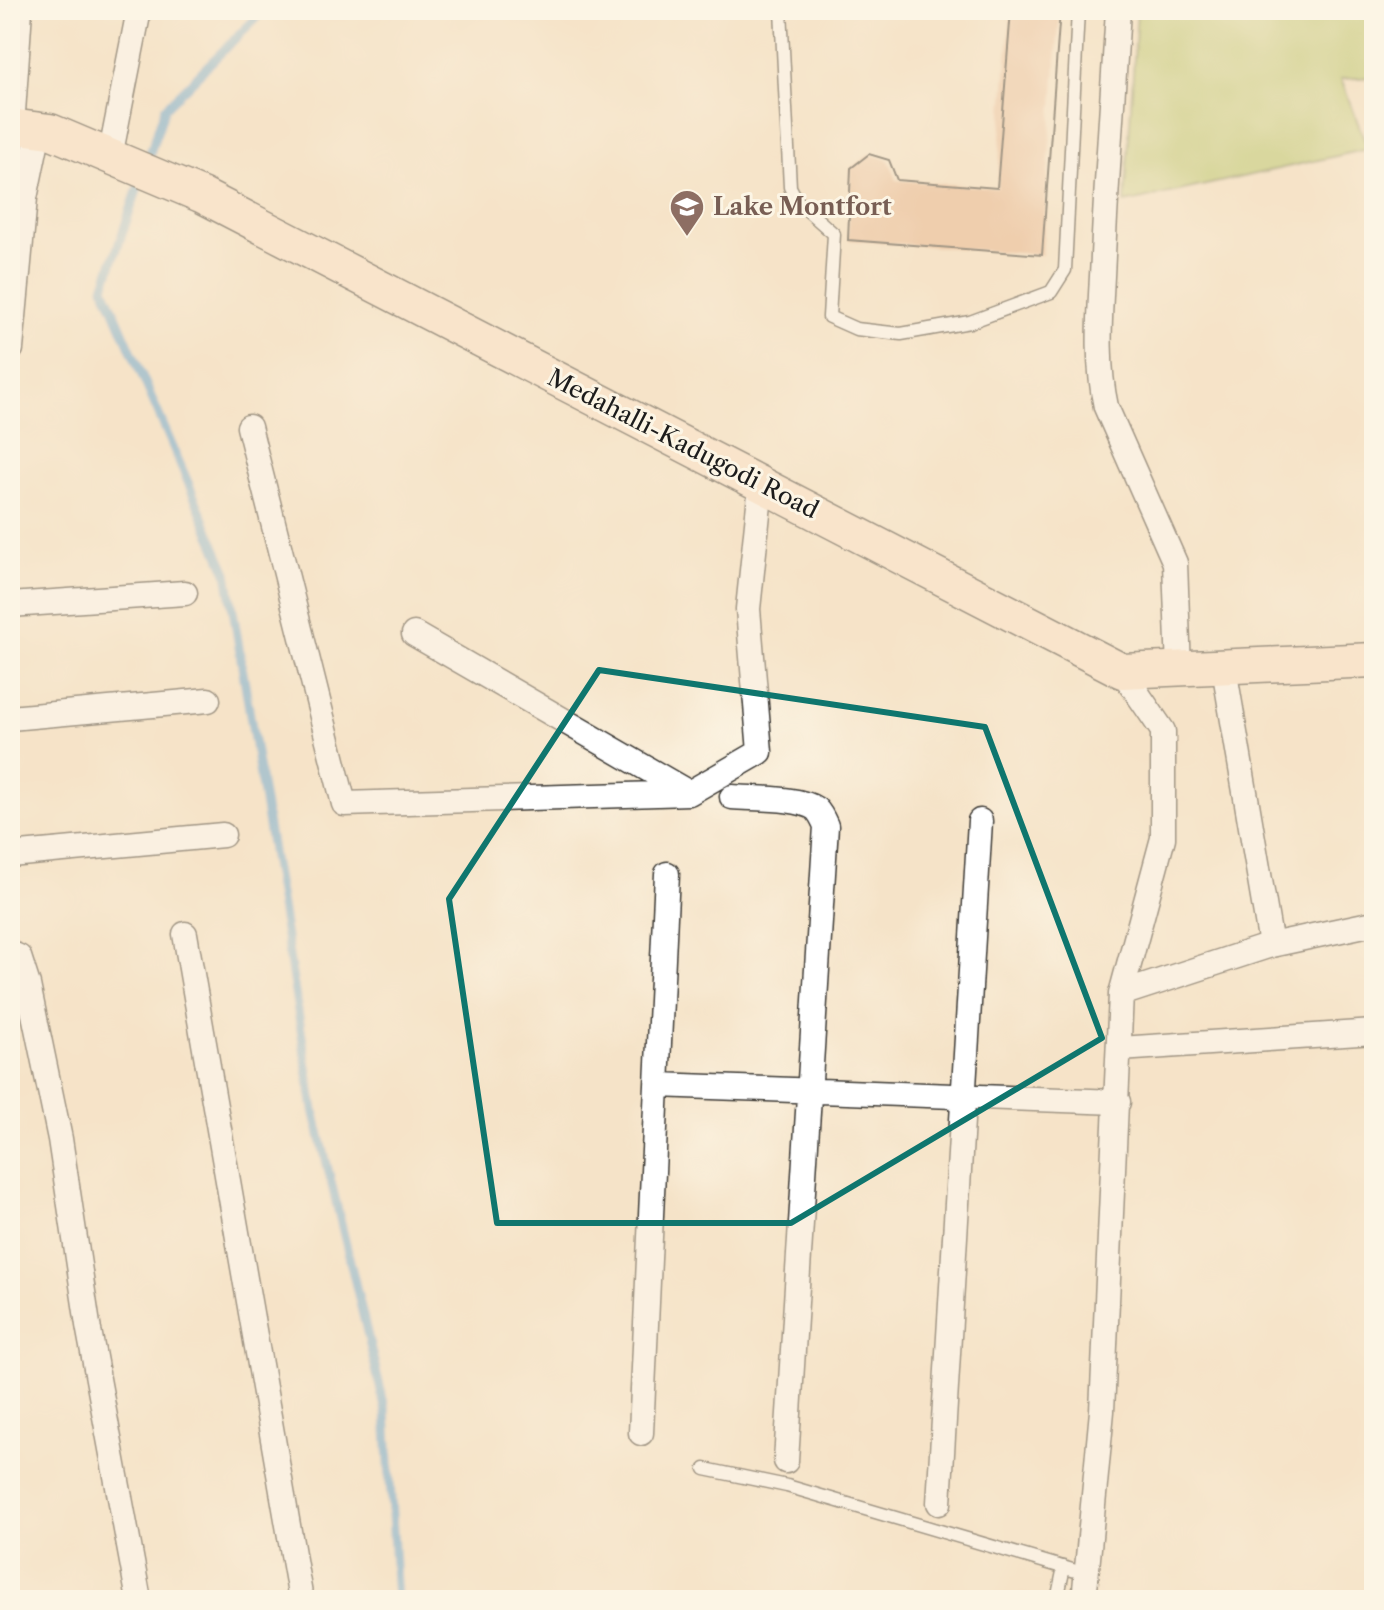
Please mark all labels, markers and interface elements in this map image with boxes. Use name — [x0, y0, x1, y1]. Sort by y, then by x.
school or university icon: Lake Montfort — [668, 188, 706, 238]
place label: Lake Montfort — [713, 192, 892, 221]
street label: Medahalli-Kadugodi Road — [543, 363, 824, 525]

